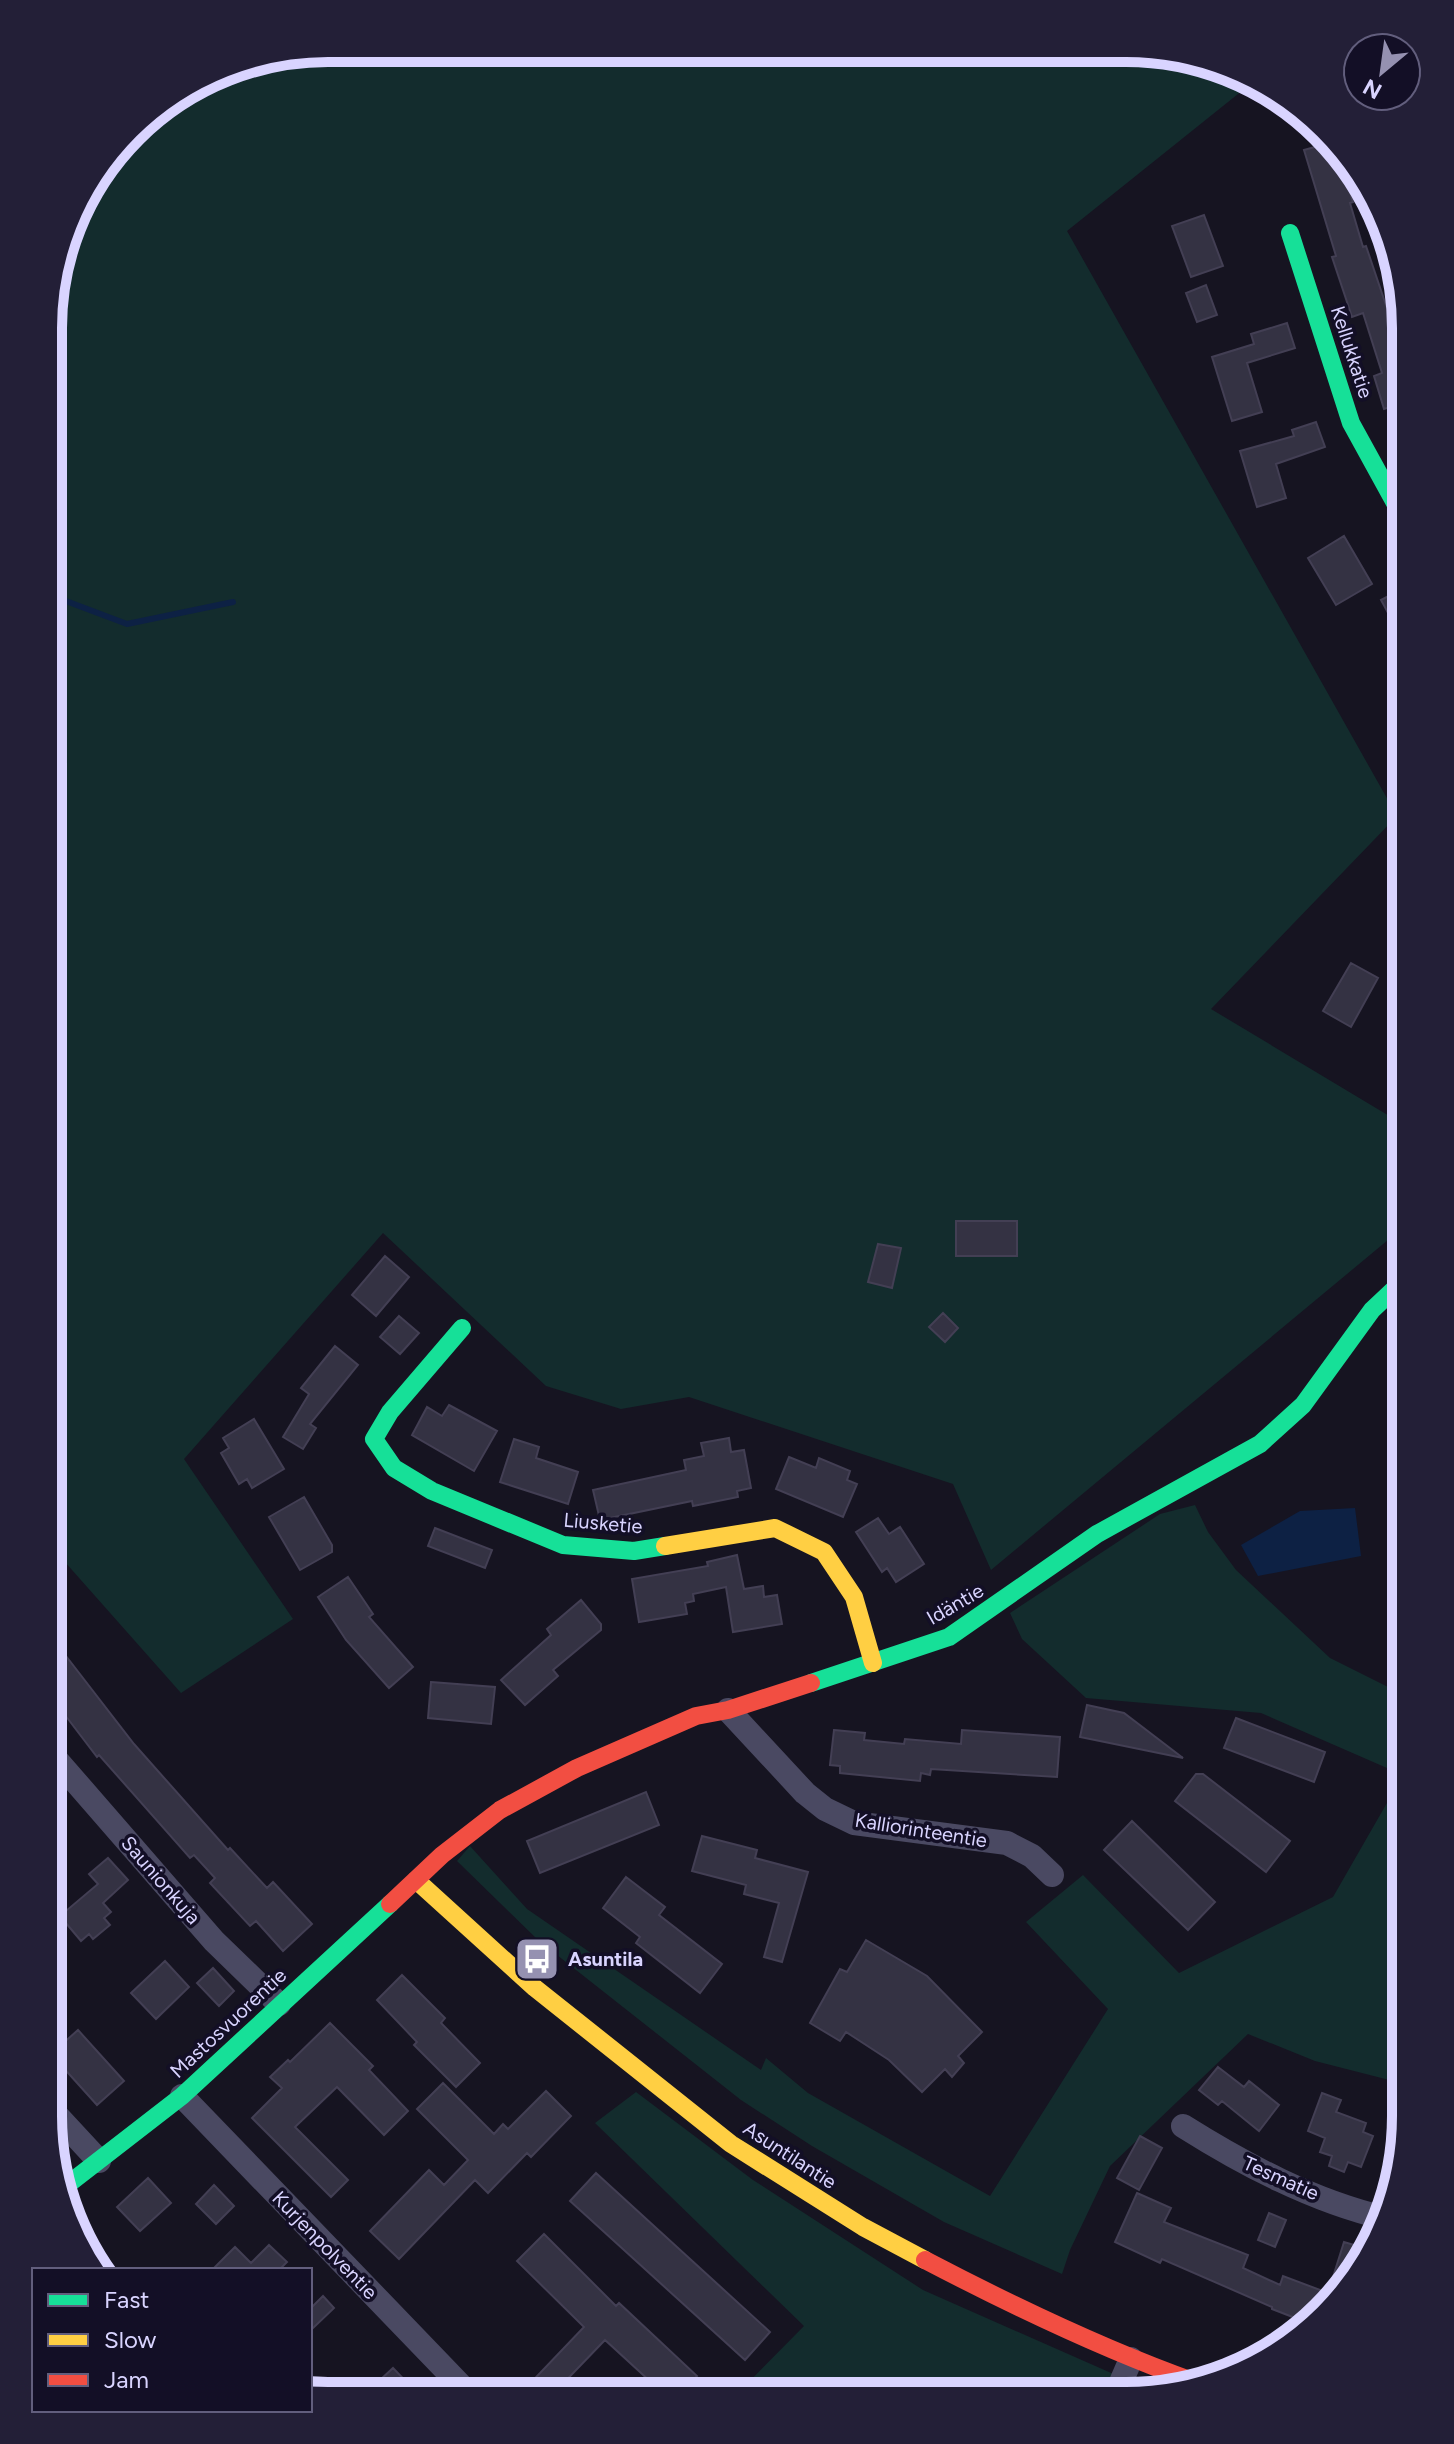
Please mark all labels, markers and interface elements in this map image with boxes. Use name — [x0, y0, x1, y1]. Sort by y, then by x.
north arrow — [1342, 32, 1422, 112]
text: N — [1359, 73, 1387, 105]
street label: Kellukkatie — [1326, 303, 1378, 401]
street label: Liusketie — [563, 1508, 643, 1538]
street label: Idäntie — [922, 1578, 988, 1630]
street label: Kalliorinteentie — [853, 1808, 989, 1852]
street label: Saunionkuja — [116, 1831, 206, 1929]
bus stop icon: Asuntila — [513, 1935, 561, 1983]
place label: Asuntila — [568, 1947, 643, 1971]
street label: Mastosvuorentie — [165, 1963, 291, 2083]
street label: Asuntilantie — [739, 2116, 841, 2194]
street label: Tesmatie — [1239, 2151, 1323, 2205]
street label: Kurjenpolventie — [267, 2186, 383, 2304]
legend — [32, 2268, 312, 2412]
text: Fast — [104, 2285, 149, 2314]
text: Slow — [104, 2325, 157, 2354]
text: Jam — [104, 2365, 149, 2394]

